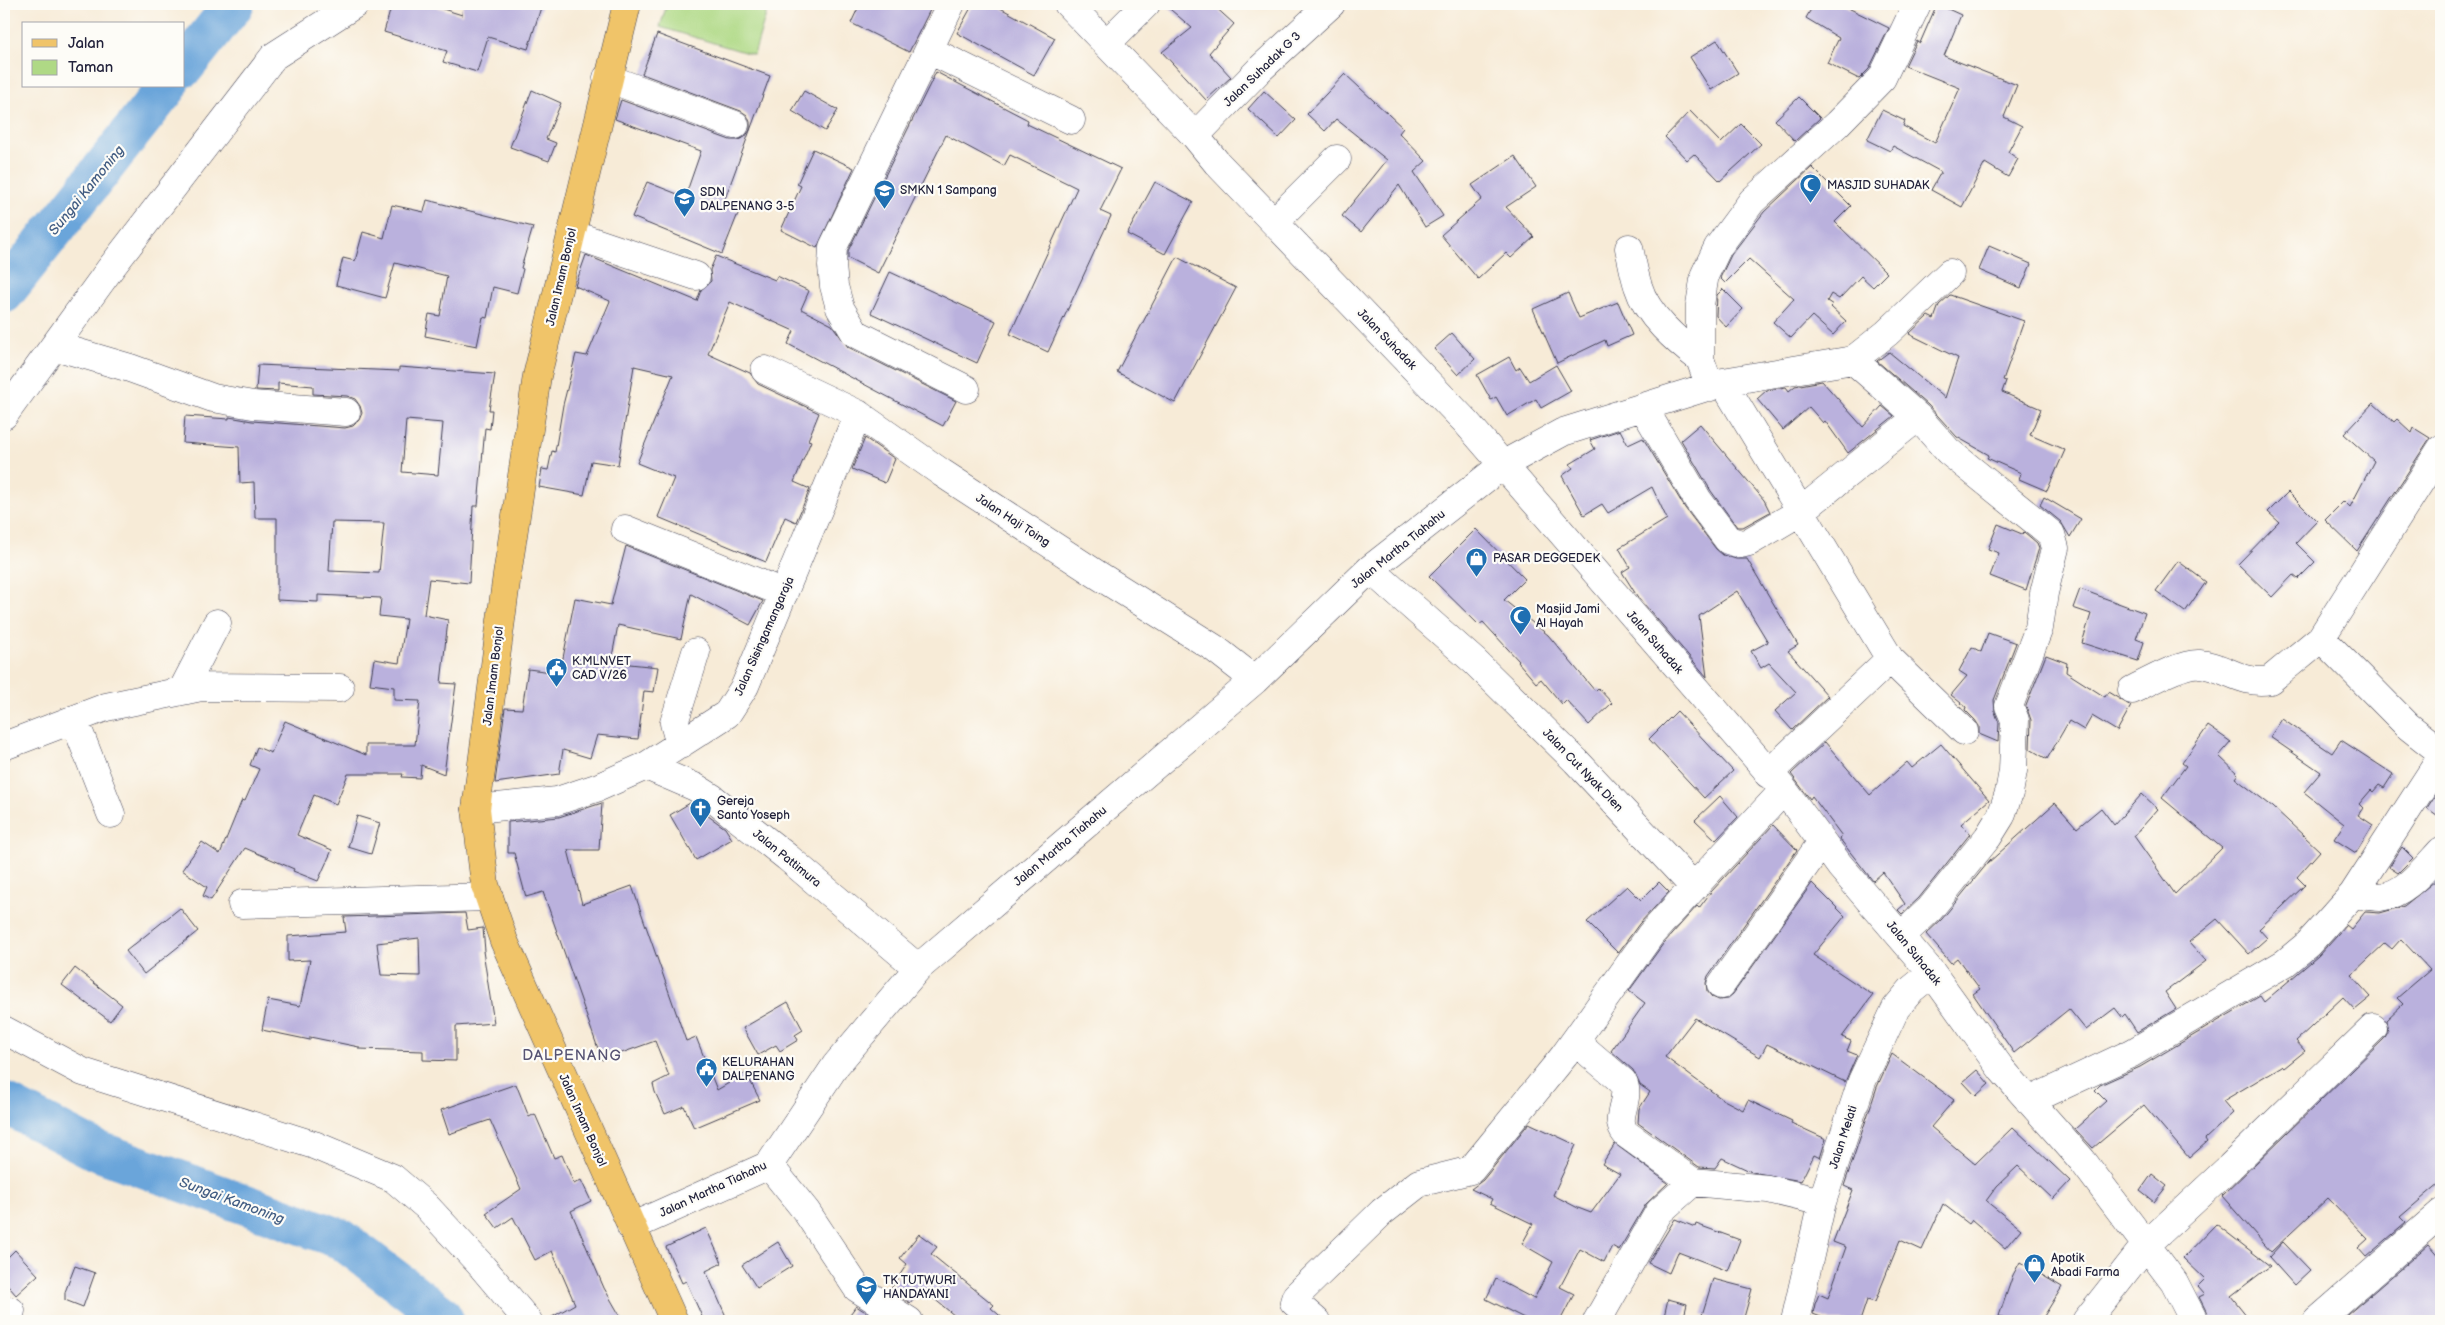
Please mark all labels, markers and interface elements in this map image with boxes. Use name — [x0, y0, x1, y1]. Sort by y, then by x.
legend — [22, 22, 185, 88]
street label: Jalan Suhadak G 3 — [1221, 29, 1304, 110]
text: Jalan — [68, 34, 104, 53]
text: Taman — [68, 58, 113, 77]
water label: Sungai Kamoning — [45, 142, 128, 239]
mosque icon: MASJID SUHADAK — [1799, 173, 1823, 204]
school or university icon: SMKN 1 Sampang — [872, 178, 896, 209]
place label: MASJID SUHADAK — [1827, 178, 1930, 193]
place label: SMKN 1 Sampang — [900, 183, 997, 198]
place label: SDN DALPENANG 3-5 — [700, 185, 794, 214]
school or university icon: SDN DALPENANG 3-5 — [672, 187, 696, 218]
street label: Jalan Imam Bonjol — [543, 227, 580, 328]
street label: Jalan Suhadak — [1354, 306, 1420, 373]
street label: Jalan Haji Toing — [973, 491, 1053, 550]
street label: Jalan Martha Tiahahu — [1348, 507, 1448, 592]
shop icon: PASAR DEGGEDEK — [1465, 546, 1489, 577]
place label: PASAR DEGGEDEK — [1493, 551, 1601, 566]
street label: Jalan Sisingamangaraja — [731, 574, 798, 698]
place label: Masjid Jami Al Hayah — [1536, 602, 1600, 631]
mosque icon: Masjid Jami Al Hayah — [1508, 604, 1532, 635]
street label: Jalan Suhadak — [1623, 608, 1686, 677]
street label: Jalan Imam Bonjol — [480, 626, 507, 727]
place label: K.MLNVET CAD V/26 — [572, 654, 632, 683]
public building icon: K.MLNVET CAD V/26 — [544, 656, 568, 687]
street label: Jalan Cut Nyak Dien — [1539, 726, 1626, 815]
place label: Gereja Santo Yoseph — [717, 794, 790, 823]
church icon: Gereja Santo Yoseph — [689, 796, 713, 827]
street label: Jalan Martha Tiahahu — [1011, 803, 1110, 890]
street label: Jalan Pattimura — [749, 826, 824, 891]
street label: Jalan Suhadak — [1883, 918, 1944, 989]
district label: DALPENANG — [522, 1046, 622, 1065]
place label: KELURAHAN DALPENANG — [722, 1055, 794, 1084]
public building icon: KELURAHAN DALPENANG — [694, 1057, 718, 1088]
street label: Jalan Imam Bonjol — [555, 1071, 610, 1169]
street label: Jalan Melati — [1826, 1103, 1861, 1171]
street label: Jalan Martha Tiahahu — [657, 1158, 769, 1221]
water label: Sungai Kamoning — [177, 1174, 287, 1227]
place label: Apotik Abadi Farma — [2051, 1251, 2120, 1280]
shop icon: Apotik Abadi Farma — [2023, 1253, 2047, 1284]
place label: TK TUTWURI HANDAYANI — [883, 1273, 956, 1302]
school or university icon: TK TUTWURI HANDAYANI — [855, 1275, 879, 1306]

